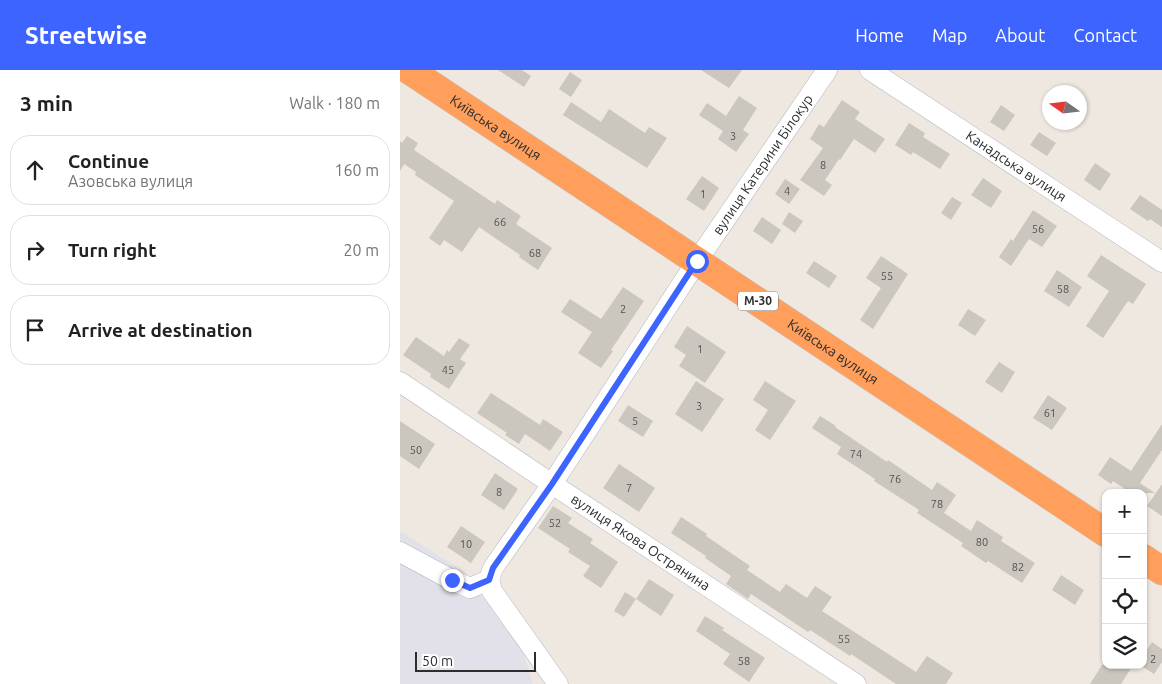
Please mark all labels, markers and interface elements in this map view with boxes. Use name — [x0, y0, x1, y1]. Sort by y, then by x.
text: Streetwise — [25, 22, 147, 49]
text: Home — [855, 25, 904, 45]
text: Map — [932, 25, 967, 45]
text: About — [995, 25, 1045, 45]
text: Contact — [1073, 25, 1137, 45]
north arrow — [1042, 85, 1087, 130]
text: 3 min — [20, 91, 73, 115]
street label: вулиця Катерини Білокур — [709, 91, 816, 238]
street label: Київська вулиця — [447, 92, 544, 163]
text: Walk · 180 m — [289, 94, 380, 112]
street label: Канадська вулиця — [963, 127, 1070, 205]
house number: 3 — [730, 130, 736, 142]
text: Continue — [68, 150, 149, 172]
icon: ahead — [21, 156, 49, 184]
house number: 8 — [820, 159, 826, 171]
text: 160 m — [334, 161, 379, 179]
text: Азовська вулиця — [68, 172, 193, 190]
house number: 4 — [784, 185, 790, 197]
house number: 1 — [700, 188, 706, 200]
house number: 66 — [494, 216, 506, 228]
house number: 56 — [1032, 223, 1044, 235]
icon: right — [21, 236, 49, 264]
text: Turn right — [68, 239, 156, 261]
text: 20 m — [343, 241, 379, 259]
house number: 68 — [529, 247, 541, 259]
route start — [686, 250, 709, 273]
house number: 55 — [881, 270, 893, 282]
house number: 58 — [1057, 283, 1069, 295]
road number: М-30 — [738, 292, 778, 310]
house number: 2 — [620, 303, 626, 315]
icon: arrive — [21, 316, 49, 344]
street label: Київська вулиця — [784, 316, 881, 388]
text: Arrive at destination — [68, 319, 253, 341]
house number: 1 — [697, 343, 703, 355]
house number: 45 — [442, 364, 454, 376]
house number: 3 — [696, 400, 702, 412]
house number: 61 — [1044, 407, 1056, 419]
house number: 5 — [632, 415, 638, 427]
house number: 50 — [410, 444, 422, 456]
house number: 74 — [850, 448, 862, 460]
house number: 76 — [889, 473, 901, 485]
house number: 7 — [626, 482, 632, 494]
house number: 8 — [496, 486, 502, 498]
map controls — [1102, 489, 1147, 669]
button: + — [1102, 489, 1147, 534]
street label: вулиця Якова Острянина — [568, 491, 713, 594]
house number: 78 — [931, 498, 943, 510]
house number: 52 — [549, 517, 561, 529]
button: − — [1102, 534, 1147, 579]
house number: 80 — [976, 536, 988, 548]
house number: 10 — [460, 538, 472, 550]
house number: 82 — [1012, 561, 1024, 573]
route end — [441, 569, 464, 592]
button: locate — [1102, 579, 1147, 624]
button: layers — [1102, 624, 1147, 669]
house number: 55 — [838, 633, 850, 645]
scale bar — [415, 649, 536, 672]
text: 50 m — [422, 653, 453, 669]
house number: 2 — [1150, 653, 1156, 665]
house number: 58 — [738, 655, 750, 667]

